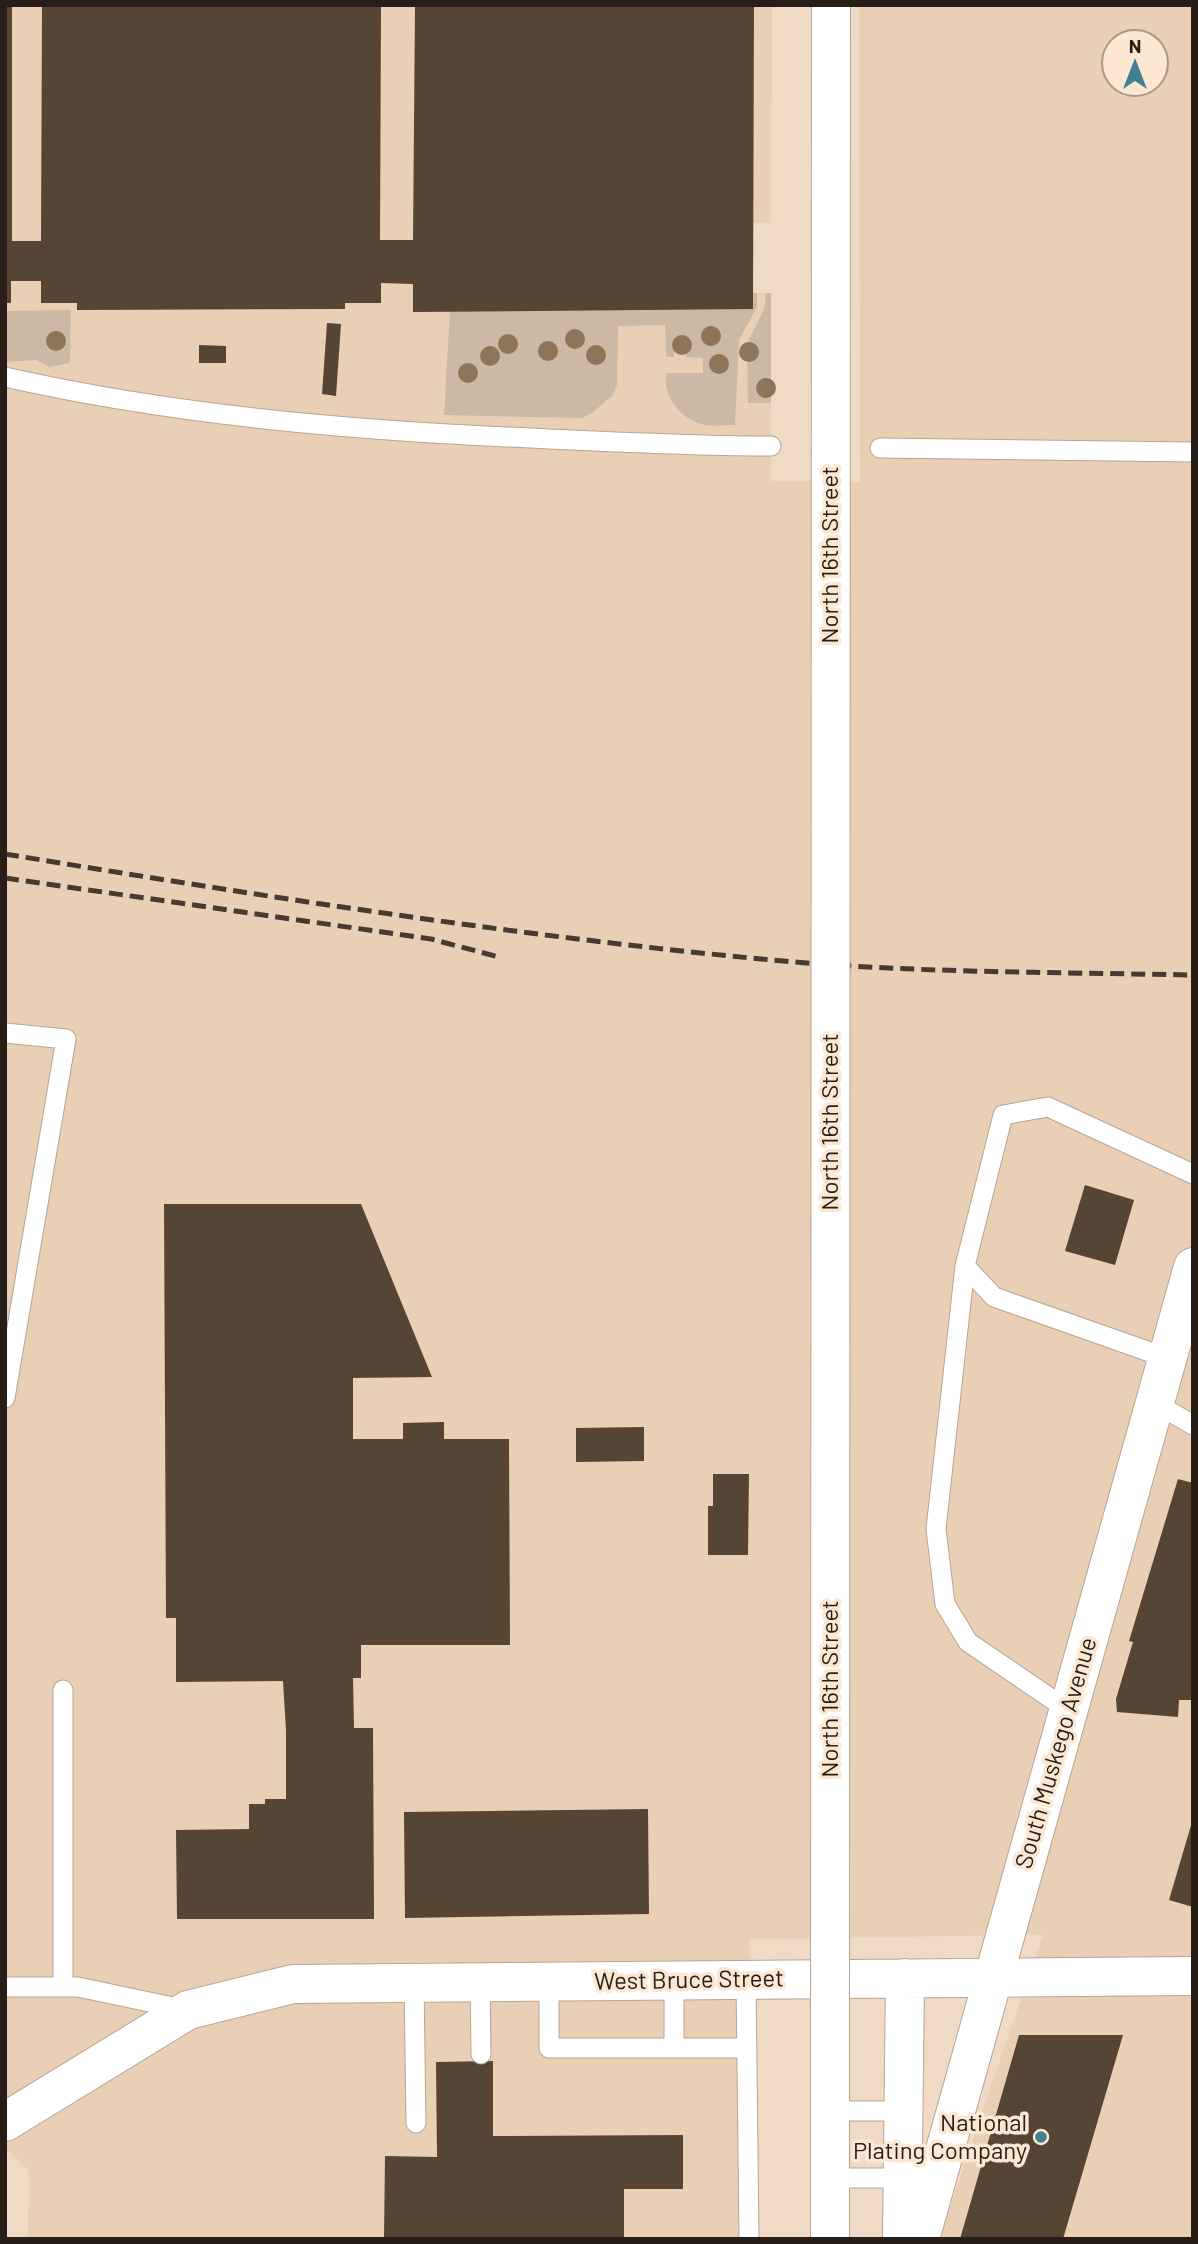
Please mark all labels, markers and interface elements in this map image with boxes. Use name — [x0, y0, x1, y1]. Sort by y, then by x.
north arrow — [1100, 28, 1170, 98]
text: N — [1129, 34, 1141, 57]
street label: North 16th Street — [814, 466, 843, 644]
street label: North 16th Street — [814, 1033, 843, 1211]
street label: North 16th Street — [814, 1600, 843, 1778]
street label: South Muskego Avenue — [1008, 1634, 1101, 1872]
street label: West Bruce Street — [594, 1962, 784, 1995]
place label: National Plating Company — [853, 2107, 1027, 2164]
marker: National Plating Company — [1033, 2129, 1049, 2145]

